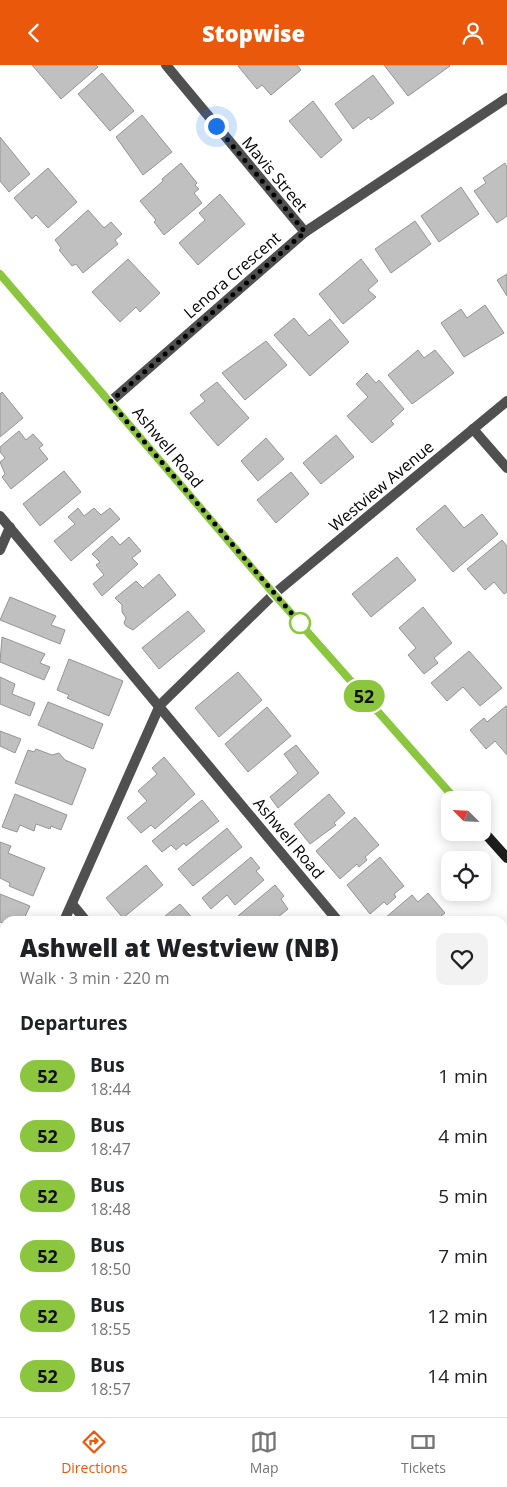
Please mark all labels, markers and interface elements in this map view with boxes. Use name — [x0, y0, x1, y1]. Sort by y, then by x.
text: Stopwise — [202, 18, 305, 48]
icon: back — [20, 19, 48, 47]
icon: person — [459, 19, 487, 47]
your location — [204, 114, 229, 139]
street label: Mavis Street — [237, 132, 313, 216]
street label: Lenora Crescent — [179, 227, 285, 323]
street label: Ashwell Road — [128, 402, 208, 492]
street label: Westview Avenue — [324, 436, 438, 536]
unlabelled marker — [289, 612, 311, 634]
line badge: 52 — [342, 680, 386, 712]
text: 52 — [354, 684, 374, 708]
north arrow — [441, 791, 491, 841]
map controls — [441, 791, 491, 901]
street label: Ashwell Road — [249, 793, 329, 883]
button: locate — [441, 851, 491, 901]
text: Ashwell at Westview (NB) — [20, 931, 339, 964]
button: heart — [436, 933, 488, 985]
text: Walk · 3 min · 220 m — [20, 967, 170, 989]
text: Departures — [20, 1010, 127, 1036]
text: Bus — [90, 1052, 125, 1078]
text: 1 min — [438, 1063, 488, 1089]
text: 52 — [37, 1064, 58, 1088]
text: 18:44 — [90, 1078, 131, 1100]
text: Bus — [90, 1112, 125, 1138]
text: 4 min — [438, 1123, 488, 1149]
text: 52 — [37, 1124, 58, 1148]
text: 18:47 — [90, 1138, 131, 1160]
text: Bus — [90, 1172, 125, 1198]
text: 5 min — [438, 1183, 488, 1209]
text: 52 — [37, 1184, 58, 1208]
text: 18:48 — [90, 1198, 131, 1220]
text: Bus — [90, 1232, 125, 1258]
text: 7 min — [438, 1243, 488, 1269]
text: 52 — [37, 1244, 58, 1268]
text: 18:50 — [90, 1258, 131, 1280]
text: Bus — [90, 1292, 125, 1318]
text: 12 min — [427, 1303, 488, 1329]
text: 52 — [37, 1304, 58, 1328]
text: 18:55 — [90, 1318, 131, 1340]
text: Bus — [90, 1352, 125, 1378]
text: 14 min — [427, 1363, 488, 1389]
text: 52 — [37, 1364, 58, 1388]
text: 18:57 — [90, 1378, 131, 1400]
tab: Directions — [61, 1428, 127, 1477]
tab: Map — [250, 1428, 279, 1477]
tab: Tickets — [401, 1428, 446, 1477]

